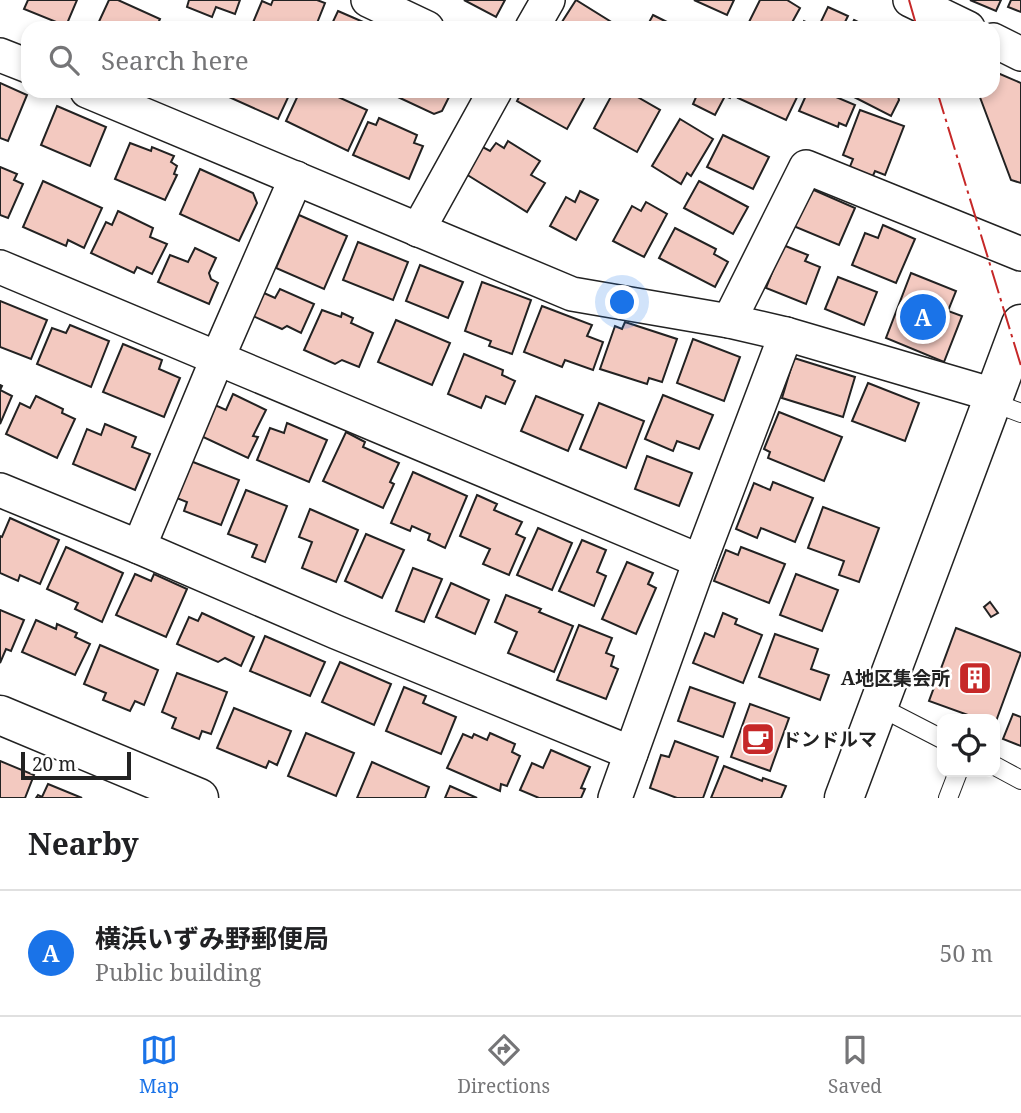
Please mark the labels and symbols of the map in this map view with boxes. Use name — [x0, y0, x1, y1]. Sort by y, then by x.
your location — [605, 285, 639, 319]
pin: A — [900, 291, 946, 343]
building icon: A地区集会所 — [956, 659, 994, 697]
place label: A地区集会所 — [841, 665, 950, 691]
cafe icon: ドンドルマ — [739, 720, 777, 758]
place label: ドンドルマ — [782, 726, 877, 752]
scale bar — [21, 749, 131, 781]

